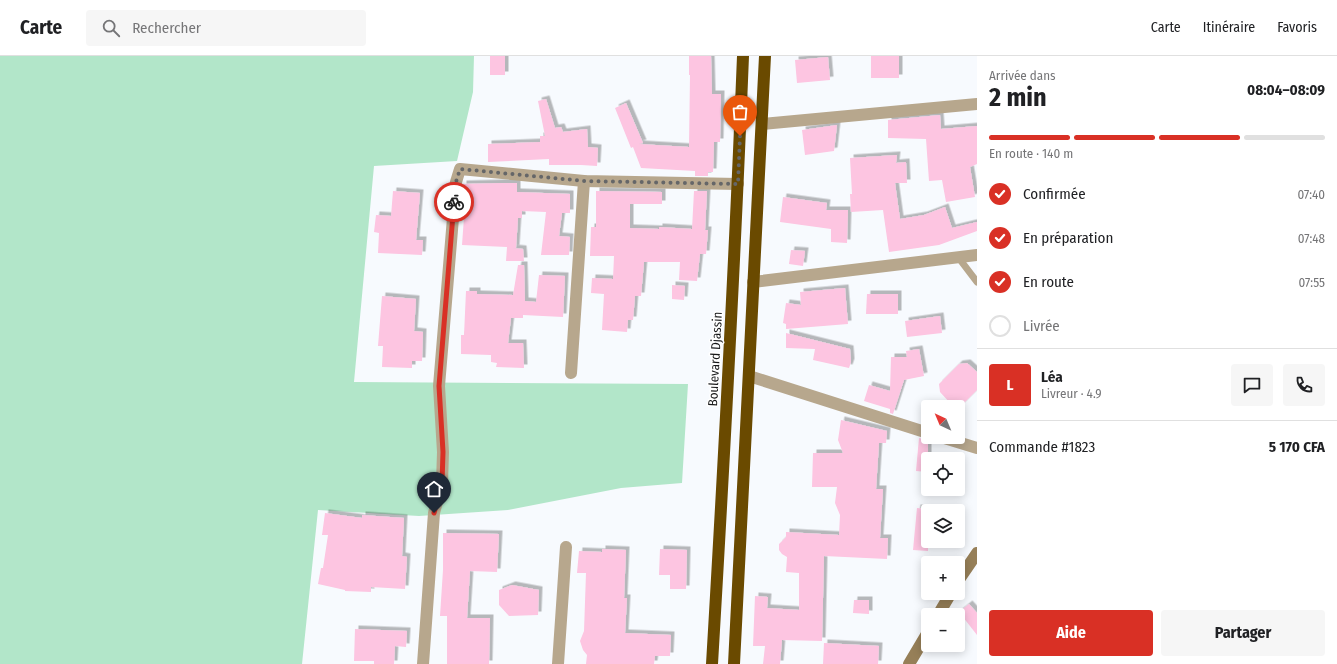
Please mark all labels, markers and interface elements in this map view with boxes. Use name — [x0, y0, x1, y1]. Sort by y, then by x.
search box — [86, 10, 366, 46]
text: Carte — [20, 16, 62, 39]
icon: search — [100, 17, 122, 39]
text: Rechercher — [132, 19, 201, 37]
text: Carte — [1151, 19, 1181, 36]
text: Itinéraire — [1203, 19, 1255, 36]
text: Favoris — [1277, 19, 1317, 36]
text: Arrivée dans — [989, 68, 1056, 83]
text: 08:04–08:09 — [1247, 81, 1325, 99]
text: 2 min — [989, 82, 1047, 113]
pin — [723, 95, 757, 136]
icon: bag — [729, 101, 751, 123]
text: En route · 140 m — [989, 146, 1073, 161]
courier — [434, 182, 474, 222]
icon: check — [989, 183, 1011, 205]
text: Confirmée — [1023, 185, 1086, 203]
text: 07:40 — [1297, 187, 1325, 202]
icon: bike — [443, 191, 465, 213]
icon: check — [989, 227, 1011, 249]
text: En préparation — [1023, 229, 1113, 247]
text: 07:48 — [1298, 231, 1325, 246]
icon: check — [989, 271, 1011, 293]
text: En route — [1023, 273, 1074, 291]
text: 07:55 — [1299, 275, 1325, 290]
street label: Boulevard Djassin — [705, 311, 725, 407]
text: Livrée — [1023, 317, 1060, 335]
button: chat — [1231, 364, 1273, 406]
button: phone — [1283, 364, 1325, 406]
text: Léa — [1041, 368, 1063, 386]
text: L — [1007, 376, 1013, 394]
text: Livreur · 4.9 — [1041, 386, 1102, 401]
north arrow — [921, 400, 965, 444]
map controls — [921, 400, 965, 652]
text: Commande #1823 — [989, 438, 1095, 456]
text: 5 170 CFA — [1269, 438, 1325, 456]
button: locate — [921, 452, 965, 496]
pin — [417, 472, 451, 513]
icon: home — [423, 478, 445, 500]
button: layers — [921, 504, 965, 548]
button: + — [921, 556, 965, 600]
button: − — [921, 608, 965, 652]
button: Aide — [989, 610, 1153, 656]
button: Partager — [1161, 610, 1325, 656]

